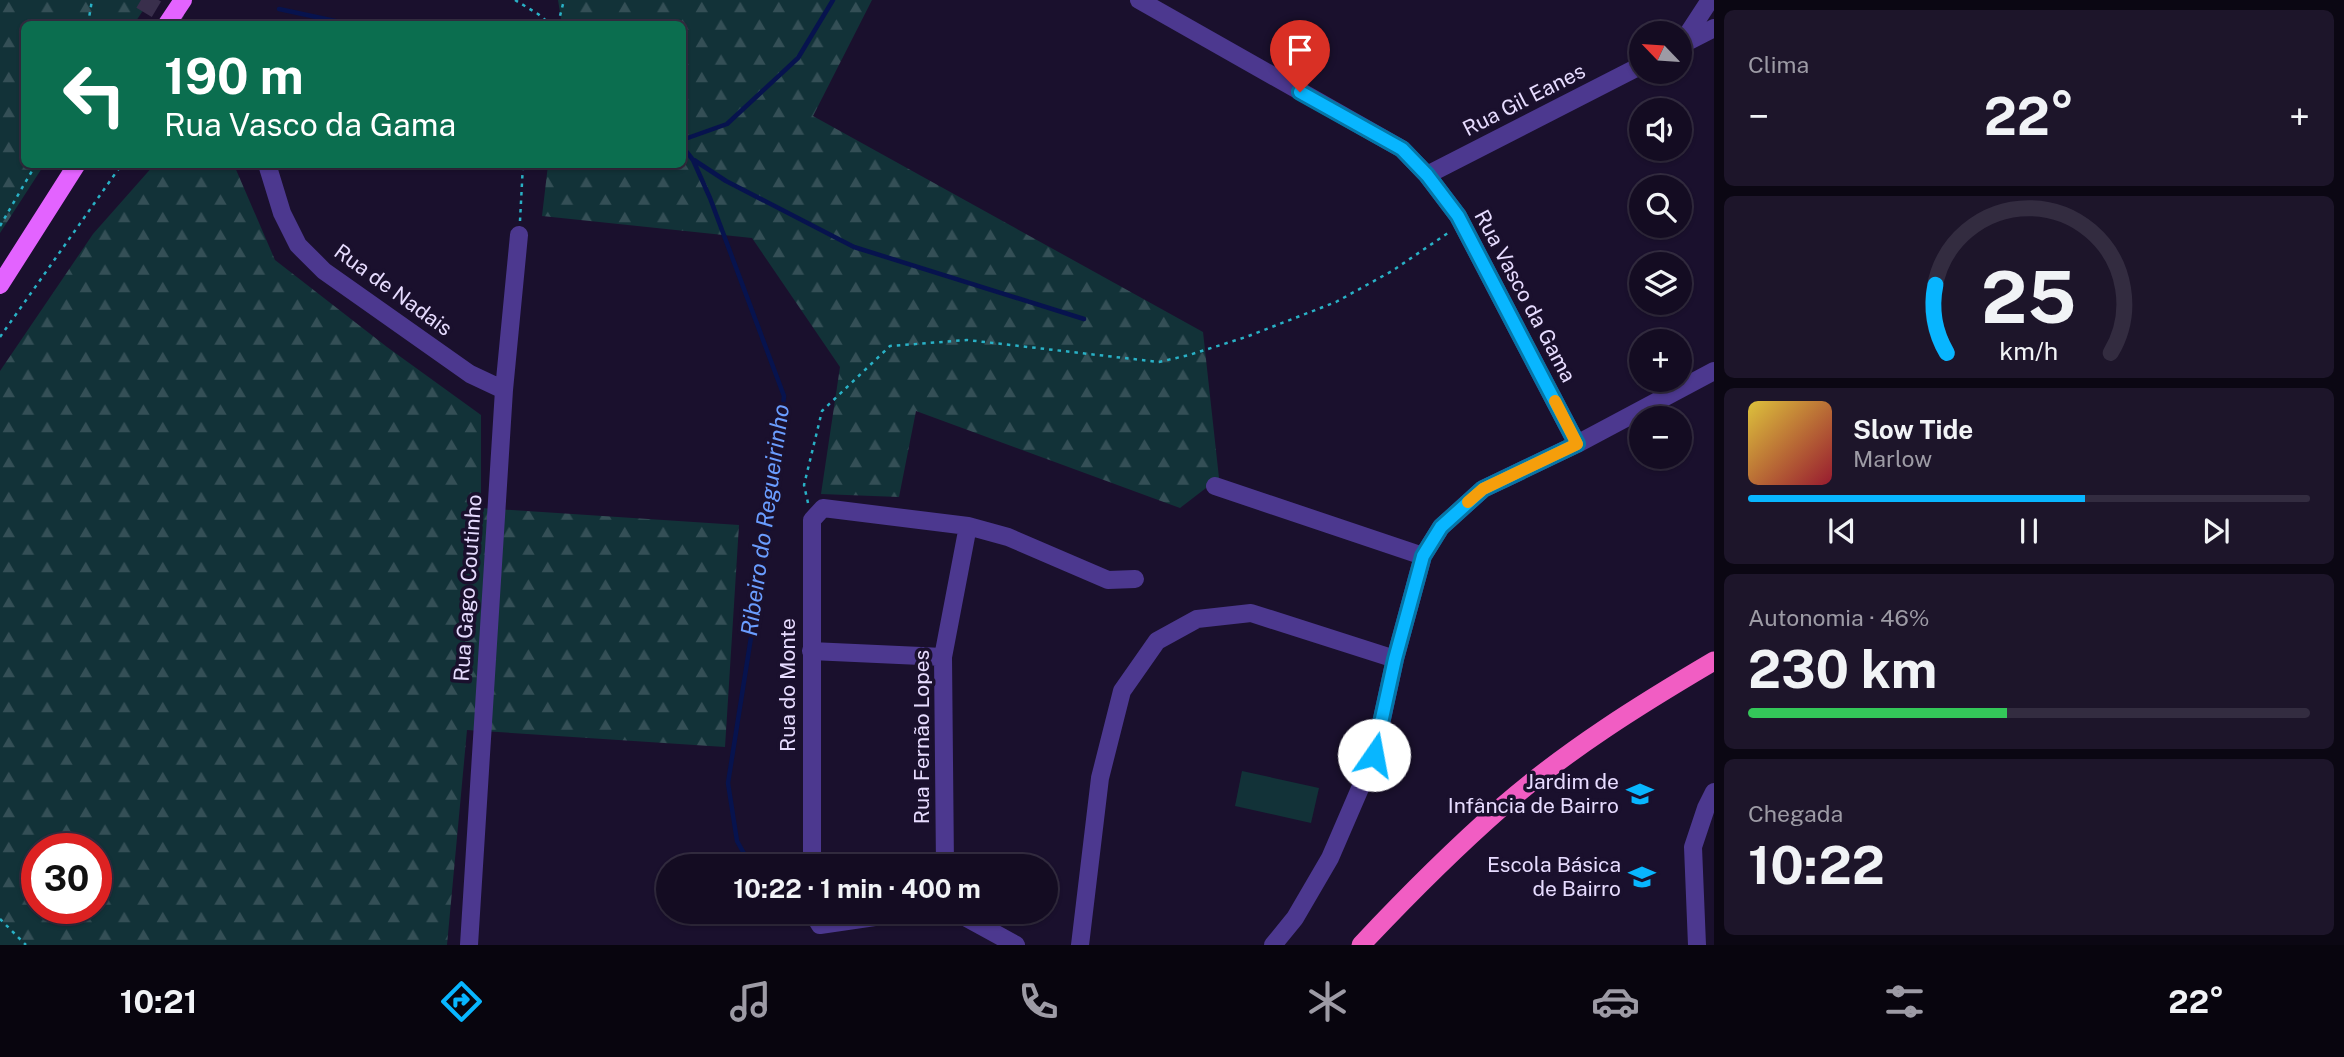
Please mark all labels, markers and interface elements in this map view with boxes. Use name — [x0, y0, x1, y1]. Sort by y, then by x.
pin — [1270, 20, 1330, 92]
north arrow — [1629, 21, 1692, 84]
map controls — [1629, 21, 1692, 469]
icon: arrive — [1281, 31, 1319, 69]
text: 190 m — [164, 47, 304, 105]
icon: left — [49, 49, 140, 140]
text: Clima — [1748, 51, 1809, 78]
street label: Rua Gil Eanes — [1458, 58, 1589, 141]
text: 22° — [1984, 86, 2074, 147]
text: − — [1748, 94, 1769, 139]
text: + — [2289, 94, 2310, 139]
button: sound — [1629, 98, 1692, 161]
text: Rua Vasco da Gama — [164, 106, 456, 143]
button: search — [1629, 175, 1692, 238]
street label: Rua Vasco da Gama — [1469, 205, 1581, 386]
street label: Rua de Nadais — [330, 239, 457, 341]
button: layers — [1629, 252, 1692, 315]
text: 25 — [1981, 254, 2077, 339]
button: + — [1629, 329, 1692, 392]
text: km/h — [2000, 336, 2058, 366]
water label: Ribeiro do Regueirinho — [735, 402, 794, 638]
button: − — [1629, 406, 1692, 469]
text: Slow Tide — [1853, 414, 1973, 445]
text: Marlow — [1853, 445, 1932, 472]
street label: Rua Gago Coutinho — [448, 494, 487, 682]
icon: previous — [1823, 512, 1861, 550]
icon: pause — [2010, 512, 2048, 550]
icon: next — [2197, 512, 2235, 550]
text: Autonomia · 46% — [1748, 604, 1930, 631]
street label: Rua do Monte — [775, 618, 800, 752]
text: 230 km — [1748, 639, 1937, 700]
street label: Rua Fernão Lopes — [909, 650, 934, 824]
position arrow — [1337, 718, 1411, 792]
place label: Jardim de Infância de Bairro — [1448, 769, 1619, 818]
school or university icon: Jardim de Infância de Bairro — [1625, 779, 1655, 809]
text: Chegada — [1748, 800, 1843, 827]
speed limit sign: 30 — [21, 833, 112, 924]
text: 10:22 — [1748, 835, 1885, 896]
place label: Escola Básica de Bairro — [1487, 852, 1621, 901]
school or university icon: Escola Básica de Bairro — [1627, 862, 1657, 892]
text: 10:22 · 1 min · 400 m — [733, 873, 981, 904]
icon: directions — [437, 977, 486, 1026]
icon: music — [726, 977, 775, 1026]
icon: phone — [1014, 977, 1063, 1026]
icon: climate — [1303, 977, 1352, 1026]
icon: car — [1591, 977, 1640, 1026]
icon: filters — [1880, 977, 1929, 1026]
text: 10:21 — [120, 983, 197, 1020]
text: 22° — [2168, 983, 2224, 1020]

